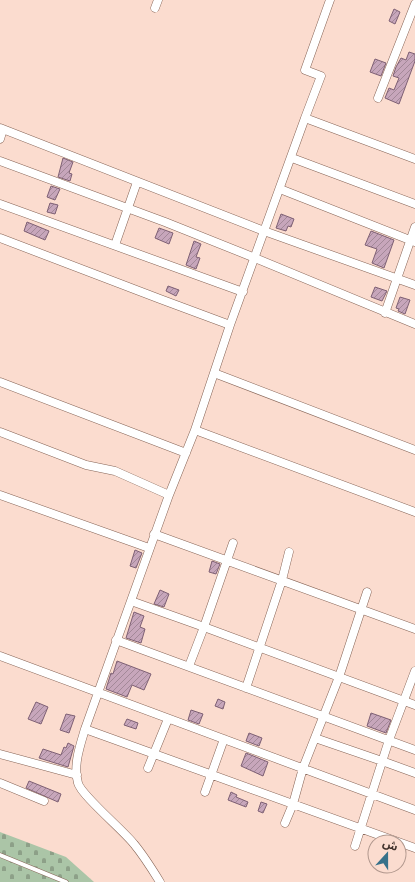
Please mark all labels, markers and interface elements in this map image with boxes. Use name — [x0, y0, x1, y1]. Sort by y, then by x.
north arrow — [367, 834, 407, 874]
text: ش — [381, 836, 400, 854]

